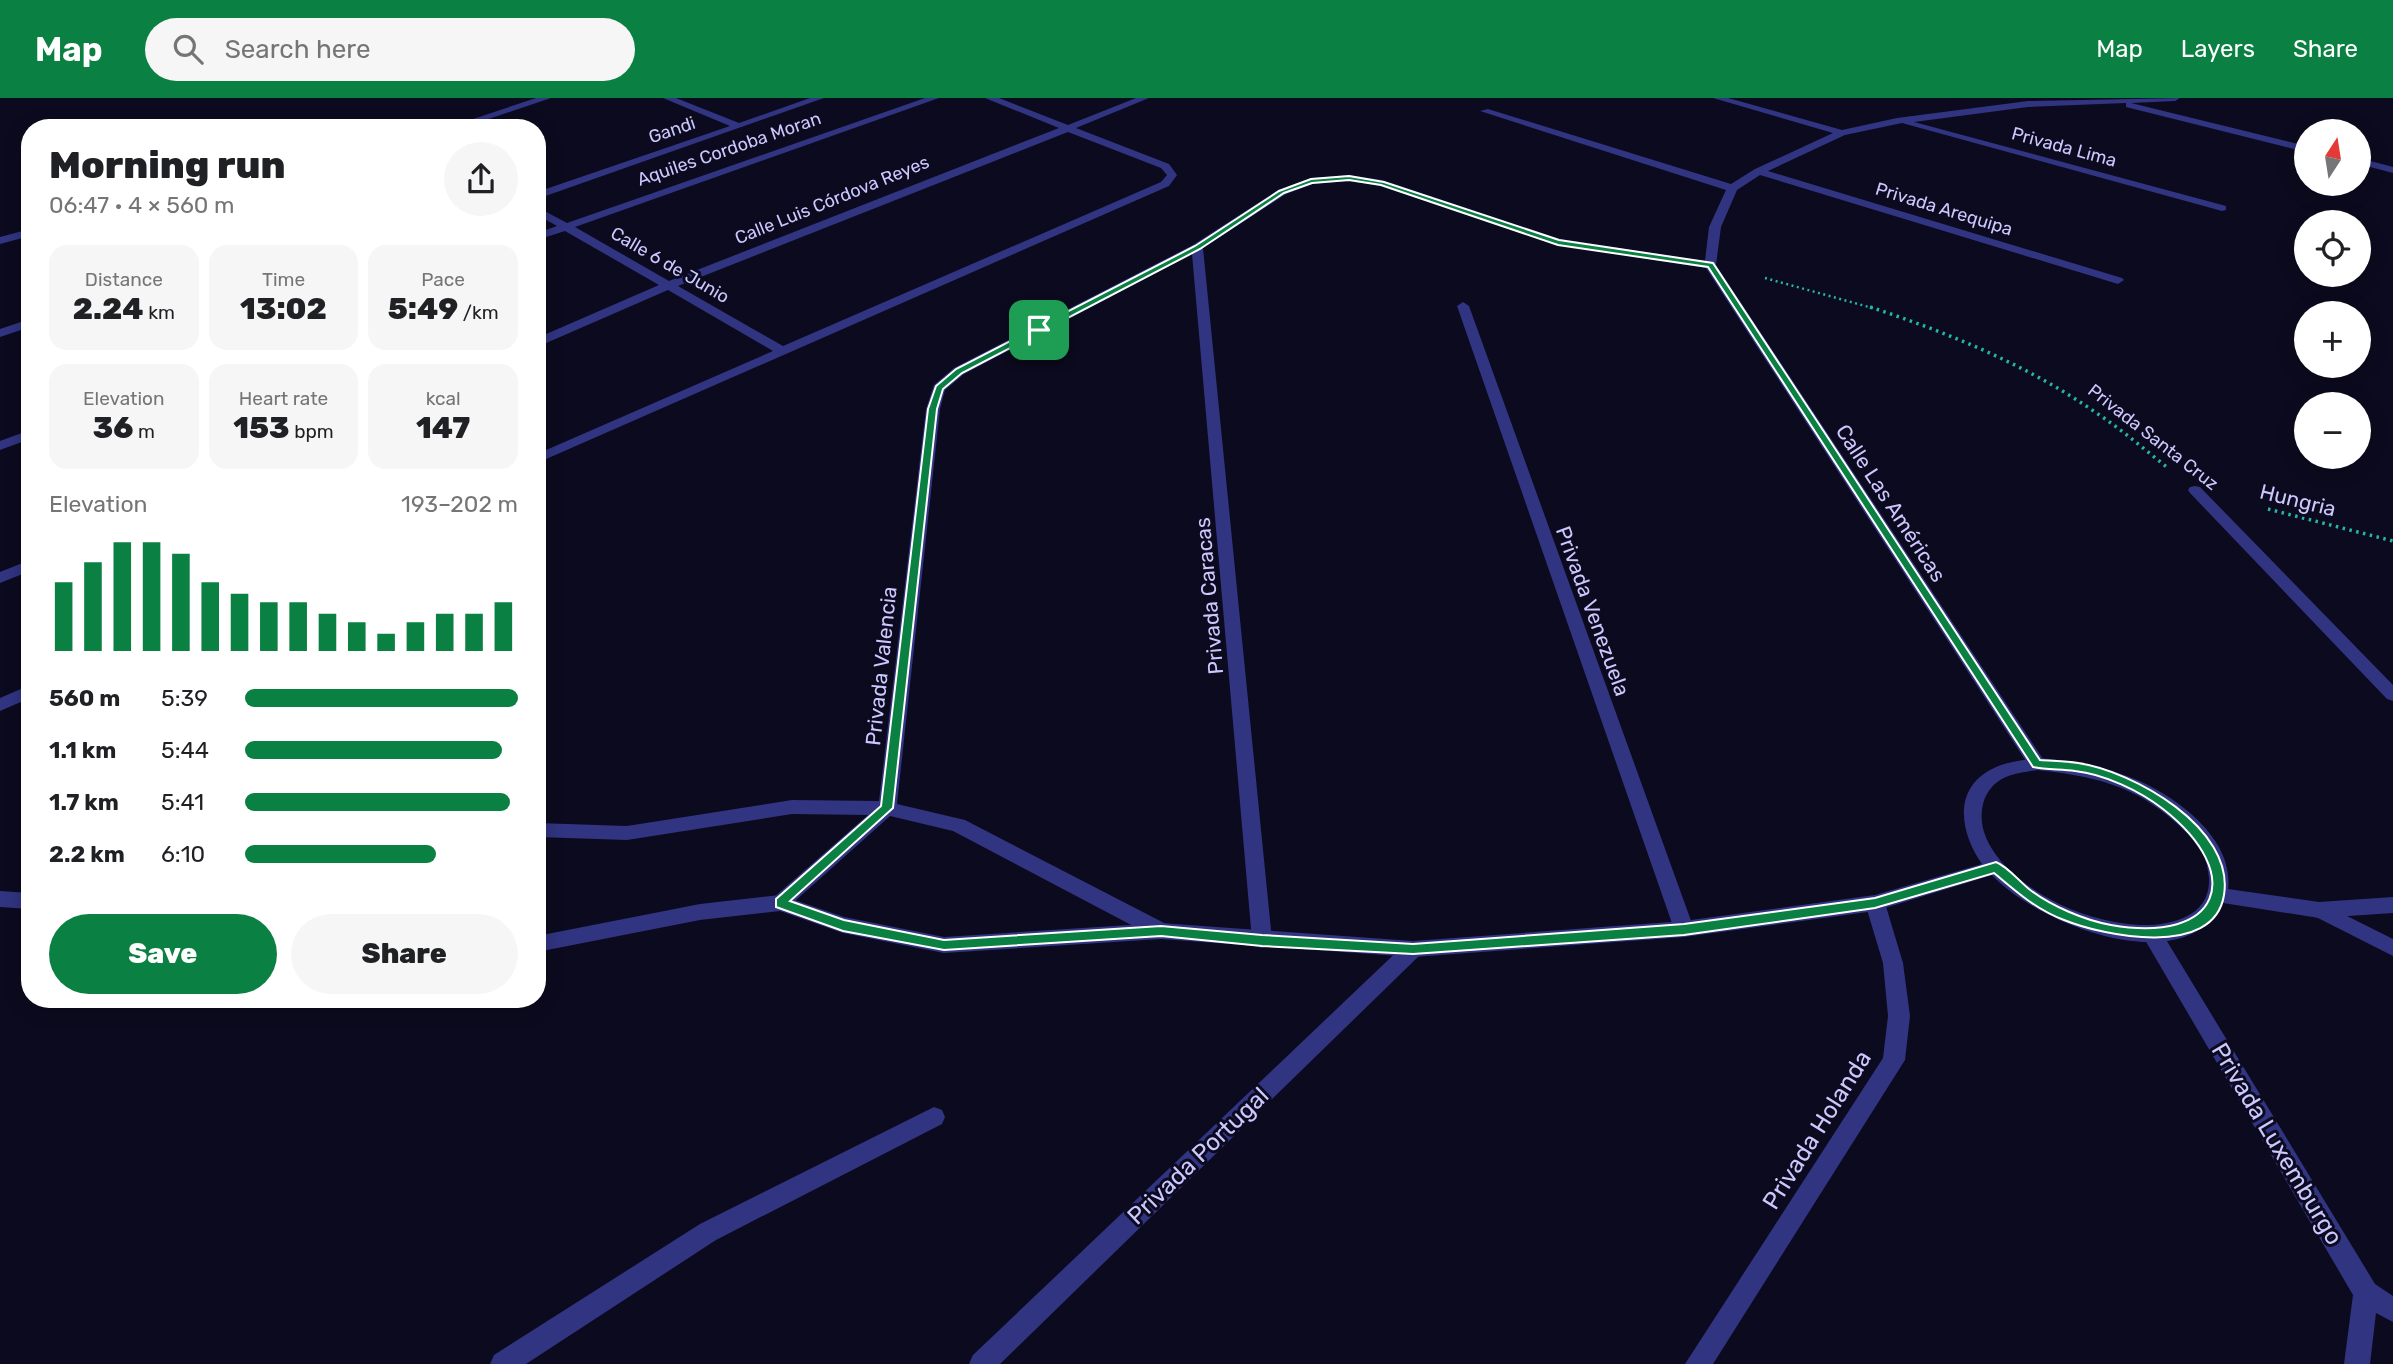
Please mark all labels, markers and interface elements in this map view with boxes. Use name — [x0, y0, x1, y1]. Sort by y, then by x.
search box — [145, 18, 635, 81]
text: Map — [35, 30, 103, 69]
icon: search — [169, 30, 207, 68]
text: Search here — [225, 34, 370, 65]
text: Map — [2096, 35, 2143, 63]
text: Layers — [2181, 35, 2255, 63]
text: Share — [2293, 35, 2358, 63]
street label: Aquiles Cordoba Moran — [634, 107, 824, 191]
street label: Gandi — [646, 112, 698, 148]
north arrow — [2294, 119, 2371, 196]
map controls — [2294, 119, 2371, 469]
street label: Privada Lima — [2009, 122, 2119, 172]
text: Morning run — [49, 142, 286, 188]
button: share — [444, 142, 518, 216]
street label: Calle Luis Córdova Reyes — [732, 151, 932, 249]
street label: Privada Arequipa — [1873, 178, 2015, 240]
text: 06:47 · 4 × 560 m — [49, 191, 235, 219]
button: locate — [2294, 210, 2371, 287]
street label: Calle 6 de Junio — [607, 222, 733, 308]
text: Distance — [85, 268, 163, 291]
text: Time — [262, 268, 305, 291]
text: Pace — [421, 268, 465, 291]
text: 2.24 — [73, 291, 144, 327]
text: 13:02 — [240, 291, 327, 327]
text: 5:49 — [388, 291, 458, 327]
pin — [1009, 300, 1069, 360]
text: km — [144, 301, 175, 324]
text: /km — [458, 301, 499, 324]
button: + — [2294, 301, 2371, 378]
icon: arrive — [1020, 311, 1058, 349]
street label: Privada Santa Cruz — [2083, 379, 2223, 495]
text: Elevation — [83, 387, 165, 410]
text: Heart rate — [239, 387, 328, 410]
text: kcal — [426, 387, 461, 410]
button: − — [2294, 392, 2371, 469]
text: 36 — [93, 410, 133, 446]
text: 153 — [233, 410, 290, 446]
text: 147 — [416, 410, 470, 446]
text: m — [133, 420, 155, 443]
text: bpm — [290, 420, 334, 443]
street label: Calle Las Américas — [1831, 420, 1951, 586]
street label: Hungria — [2257, 478, 2339, 522]
text: Elevation — [49, 490, 148, 518]
text: 193–202 m — [401, 490, 518, 518]
street label: Privada Caracas — [1190, 516, 1228, 676]
street label: Privada Venezuela — [1551, 523, 1635, 699]
street label: Privada Valencia — [860, 585, 902, 747]
text: 560 m — [49, 684, 120, 712]
text: 5:39 — [161, 684, 208, 712]
text: 1.1 km — [49, 736, 116, 764]
text: 5:44 — [161, 736, 209, 764]
text: 1.7 km — [49, 788, 119, 816]
text: 5:41 — [161, 788, 204, 816]
text: 2.2 km — [49, 840, 125, 868]
text: 6:10 — [161, 840, 205, 868]
button: Save — [49, 914, 277, 994]
button: Share — [291, 914, 518, 994]
street label: Privada Luxemburgo — [2206, 1038, 2348, 1250]
street label: Privada Holanda — [1757, 1045, 1877, 1215]
street label: Privada Portugal — [1122, 1082, 1274, 1230]

